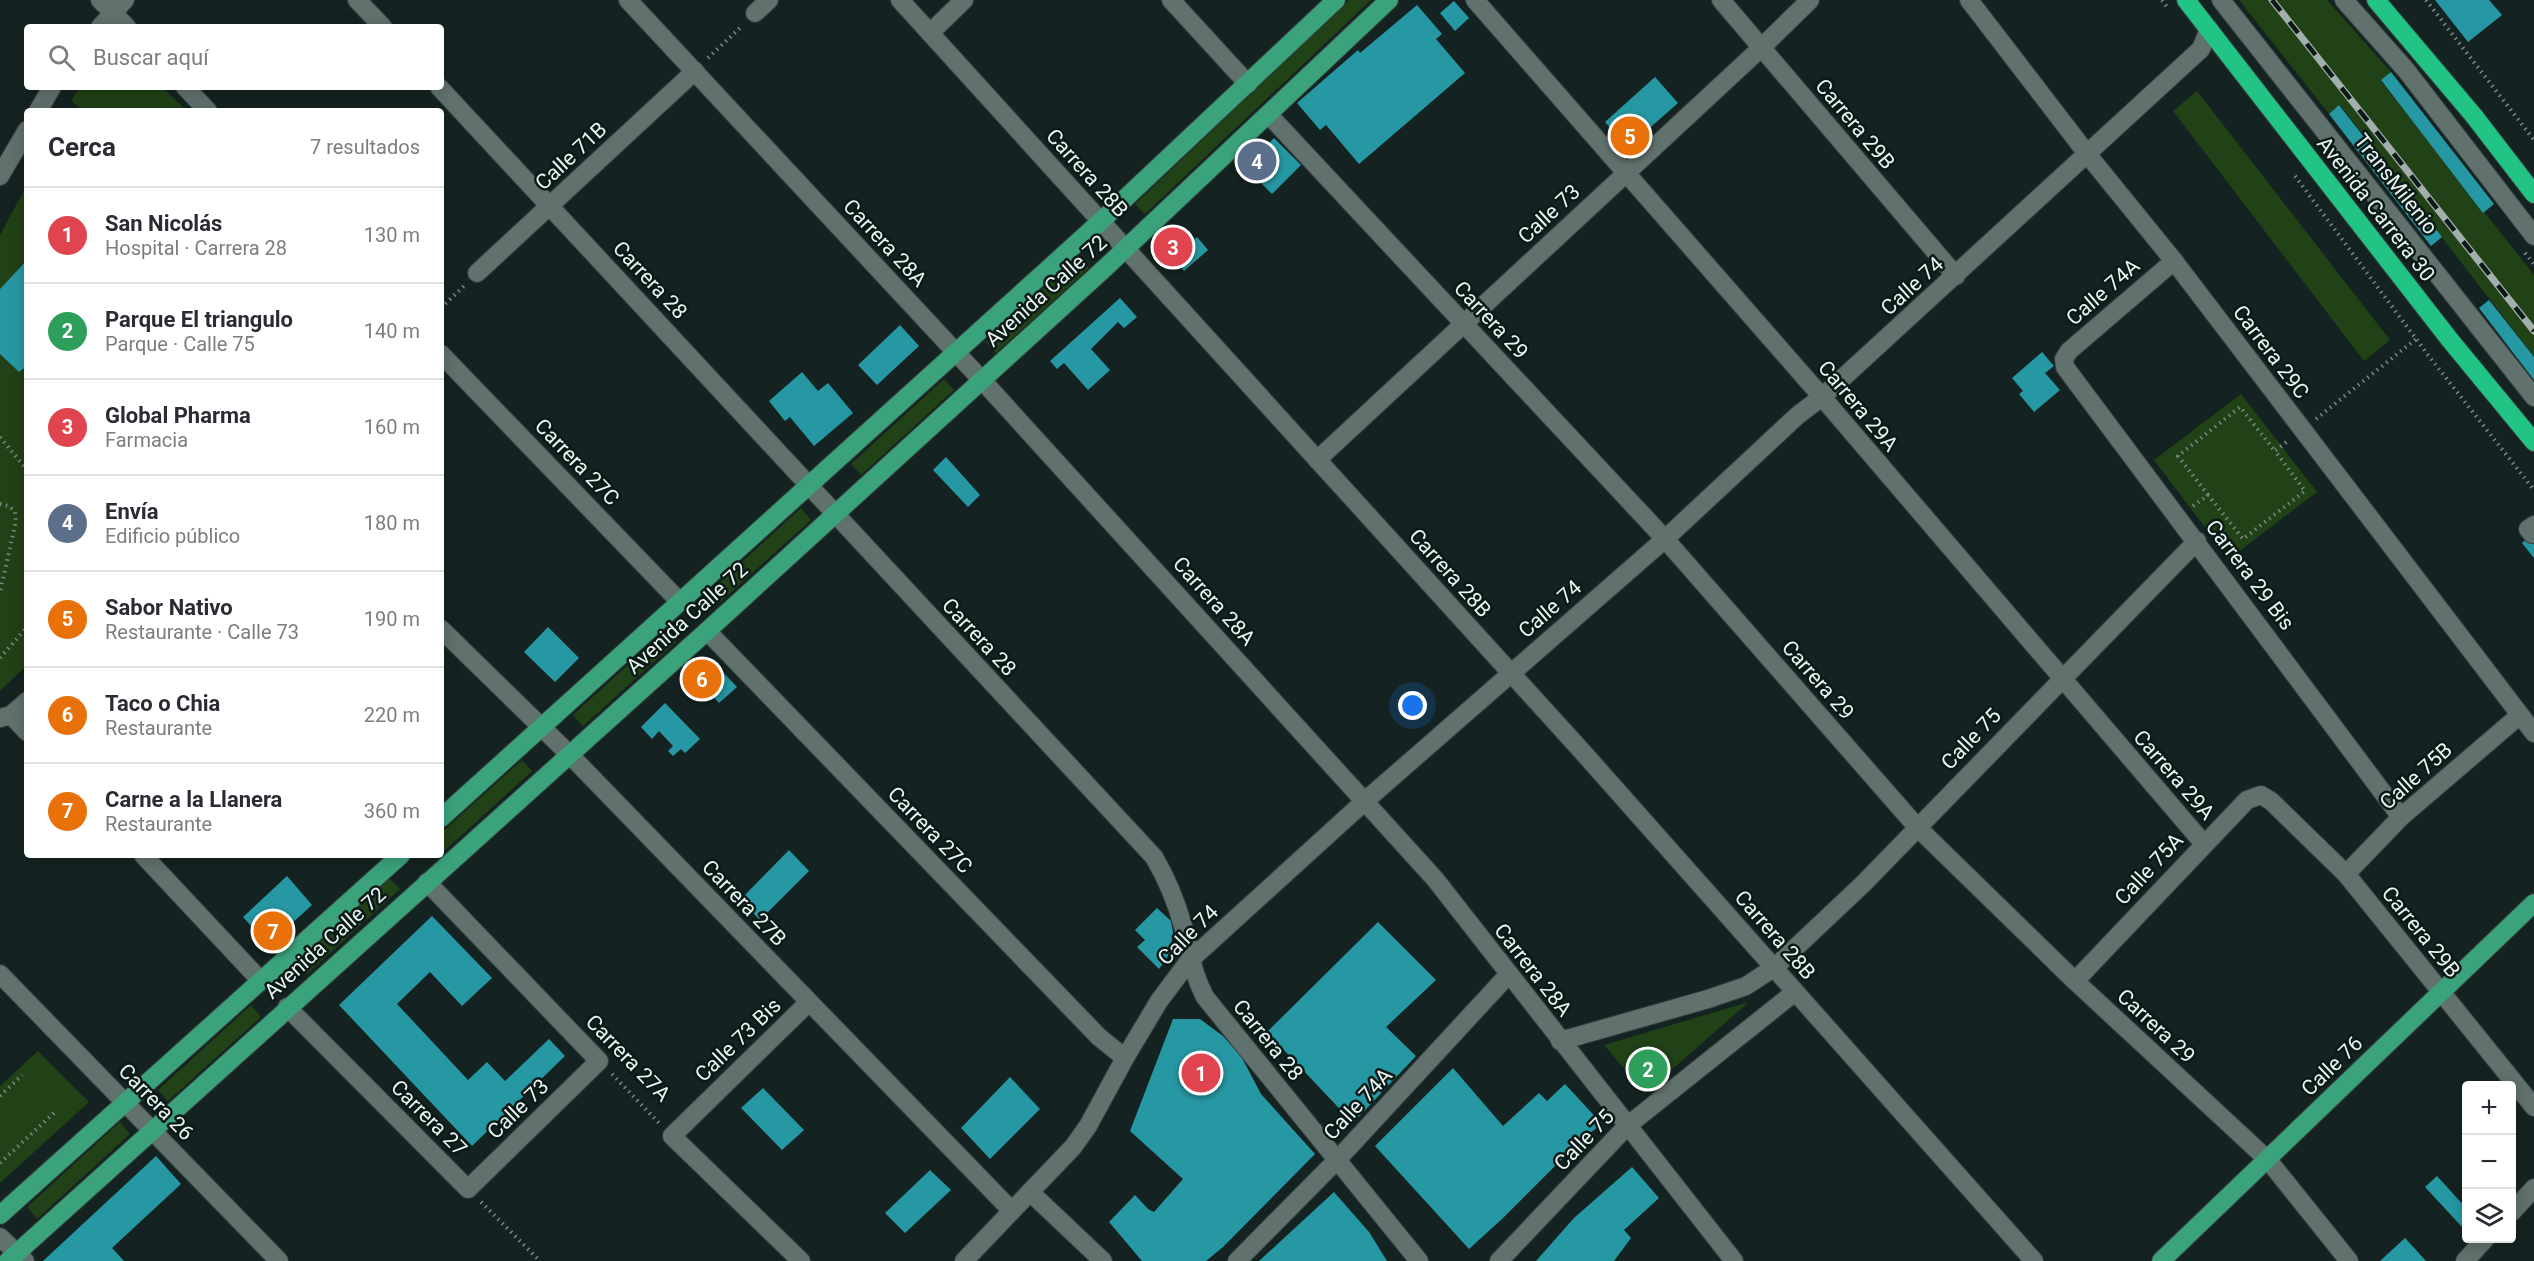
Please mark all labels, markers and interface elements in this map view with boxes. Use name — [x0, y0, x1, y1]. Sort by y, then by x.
search box — [24, 24, 444, 90]
icon: search — [45, 41, 78, 74]
text: Buscar aquí — [93, 45, 209, 70]
street label: Carrera 29B — [1810, 74, 1900, 174]
pin: 5 — [1610, 114, 1650, 158]
street label: Calle 71B — [531, 117, 611, 195]
street label: Carrera 28B — [1041, 124, 1133, 222]
street label: TransMilenio — [2349, 129, 2443, 239]
text: Cerca — [48, 132, 116, 162]
street label: Avenida Carrera 30 — [2312, 132, 2440, 286]
text: 7 resultados — [310, 135, 420, 159]
pin: 4 — [1238, 138, 1276, 184]
street label: Calle 73 — [1513, 180, 1585, 248]
street label: Carrera 28A — [838, 194, 932, 292]
text: San Nicolás — [105, 211, 222, 236]
text: 1 — [62, 223, 73, 247]
text: 130 m — [364, 223, 420, 247]
pin: 3 — [1154, 224, 1192, 270]
street label: Avenida Calle 72 — [980, 230, 1112, 352]
text: Hospital · Carrera 28 — [105, 236, 287, 260]
street label: Carrera 28 — [608, 236, 692, 324]
street label: Calle 74 — [1876, 252, 1948, 320]
street label: Calle 74A — [2062, 254, 2145, 330]
street label: Carrera 29 — [1449, 276, 1533, 364]
street label: Carrera 29C — [2228, 300, 2314, 404]
text: Parque El triangulo — [105, 307, 293, 332]
text: 2 — [62, 319, 73, 343]
text: 140 m — [364, 319, 420, 343]
text: Parque · Calle 75 — [105, 332, 255, 356]
street label: Carrera 29A — [1813, 356, 1903, 456]
text: Global Pharma — [105, 403, 251, 428]
street label: Carrera 27C — [530, 414, 624, 510]
text: 3 — [62, 415, 73, 439]
text: 160 m — [364, 415, 420, 439]
text: Farmacia — [105, 428, 188, 452]
text: Envía — [105, 499, 159, 524]
text: 4 — [62, 511, 73, 535]
text: 180 m — [364, 511, 420, 535]
street label: Carrera 29 Bis — [2201, 515, 2299, 635]
text: Edificio público — [105, 524, 240, 548]
street label: Carrera 28B — [1404, 524, 1496, 622]
street label: Carrera 28A — [1168, 552, 1260, 650]
street label: Avenida Calle 72 — [621, 557, 753, 679]
street label: Calle 74 — [1514, 575, 1586, 643]
street label: Carrera 28 — [937, 593, 1021, 681]
text: Sabor Nativo — [105, 595, 233, 620]
text: 5 — [62, 607, 73, 631]
text: 190 m — [364, 607, 420, 631]
text: Restaurante · Calle 73 — [105, 620, 299, 644]
street label: Carrera 29 — [1777, 635, 1859, 725]
pin: 6 — [682, 656, 722, 702]
text: Taco o Chia — [105, 691, 220, 716]
your location — [1398, 691, 1427, 720]
text: 6 — [62, 703, 73, 727]
text: 220 m — [364, 703, 420, 727]
street label: Calle 75 — [1936, 704, 2006, 774]
text: Restaurante — [105, 716, 212, 740]
street label: Carrera 29A — [2129, 725, 2220, 825]
street label: Calle 75B — [2375, 738, 2457, 814]
street label: Carrera 27C — [883, 782, 977, 878]
text: Carne a la Llanera — [105, 787, 282, 812]
text: 7 — [62, 799, 73, 823]
text: 360 m — [364, 799, 420, 823]
text: Restaurante — [105, 812, 212, 836]
street label: Calle 75A — [2110, 828, 2188, 910]
street label: Carrera 27B — [697, 855, 791, 951]
street label: Avenida Calle 72 — [259, 882, 391, 1004]
street label: Carrera 29B — [2377, 882, 2465, 982]
street label: Carrera 28B — [1730, 886, 1820, 984]
street label: Calle 74 — [1153, 900, 1223, 970]
pin: 7 — [254, 908, 292, 954]
street label: Carrera 28A — [1489, 919, 1577, 1021]
street label: Carrera 29 — [2112, 984, 2200, 1068]
street label: Calle 73 Bis — [690, 993, 786, 1087]
street label: Carrera 28 — [1228, 995, 1308, 1085]
street label: Carrera 27A — [581, 1010, 675, 1106]
street label: Calle 76 — [2297, 1031, 2367, 1101]
pin: 2 — [1628, 1046, 1668, 1092]
pin: 1 — [1182, 1050, 1220, 1096]
street label: Carrera 26 — [114, 1059, 198, 1145]
street label: Calle 74A — [1319, 1063, 1397, 1145]
street label: Calle 73 — [483, 1074, 553, 1144]
street label: Carrera 27 — [386, 1075, 472, 1161]
map controls — [2462, 1081, 2516, 1243]
button: + — [2462, 1081, 2516, 1135]
street label: Calle 75 — [1549, 1105, 1619, 1175]
button: − — [2462, 1135, 2516, 1189]
button: layers — [2462, 1189, 2516, 1243]

